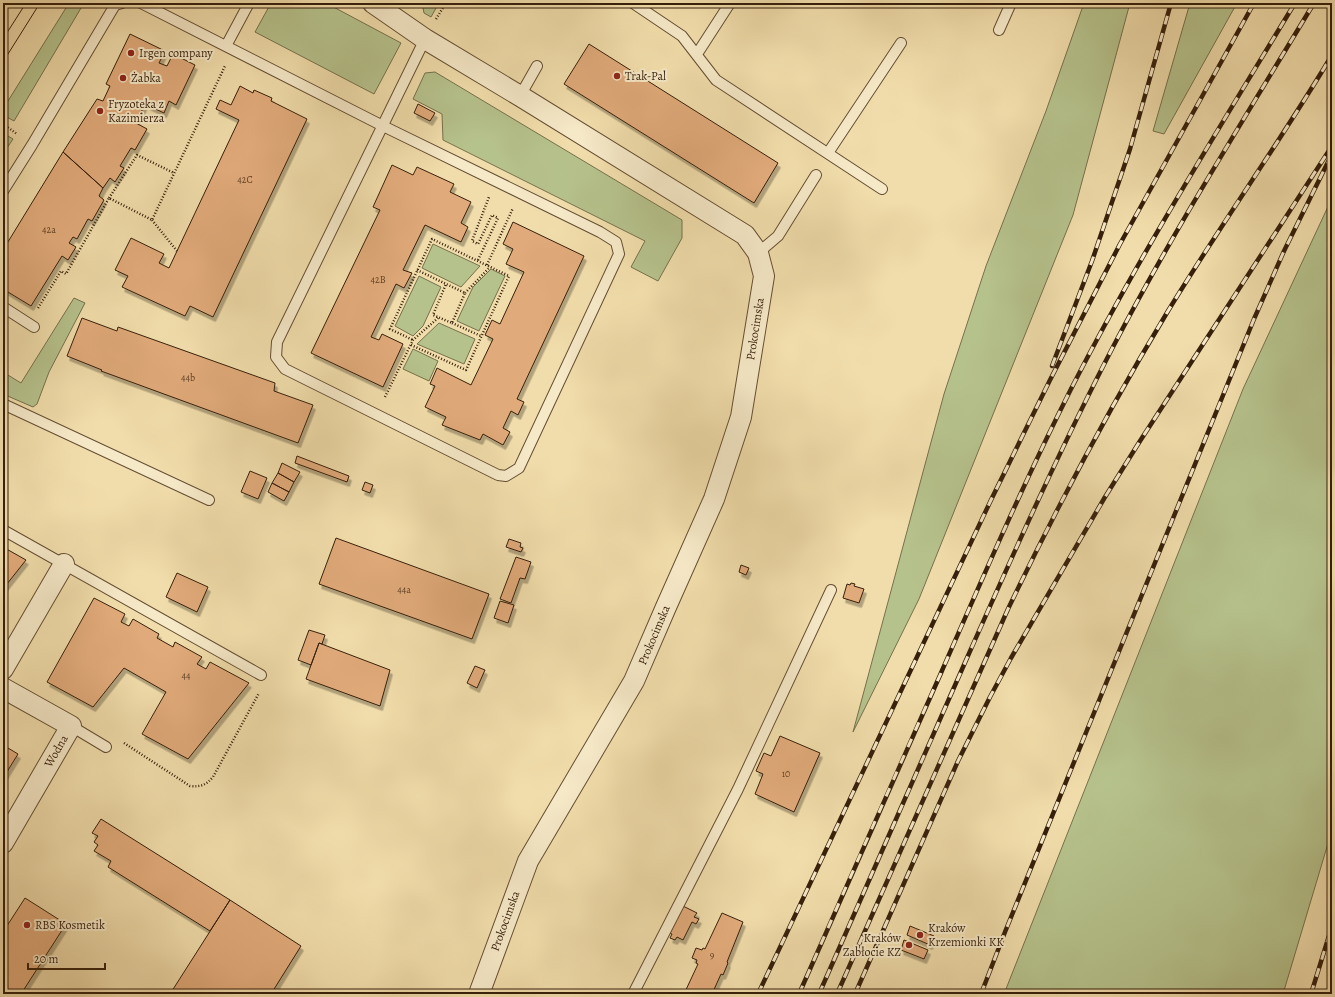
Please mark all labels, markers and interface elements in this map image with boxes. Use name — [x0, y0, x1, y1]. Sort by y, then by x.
place label: Irgen company — [139, 45, 213, 61]
marker: Irgen company — [126, 48, 136, 58]
place label: Trak-Pal — [625, 68, 666, 84]
place label: Żabka — [131, 70, 161, 86]
marker: Trak-Pal — [612, 71, 622, 81]
marker: Żabka — [118, 73, 128, 83]
place label: Fryzoteka z Kazimierza — [108, 96, 165, 126]
marker: Fryzoteka z Kazimierza — [95, 106, 105, 116]
house number: 42C — [237, 173, 253, 186]
house number: 42a — [42, 223, 56, 236]
house number: 42B — [370, 273, 386, 286]
street label: Prokocimska — [742, 296, 768, 361]
house number: 44b — [181, 371, 195, 384]
house number: 44a — [397, 583, 411, 596]
street label: Prokocimska — [634, 602, 674, 667]
house number: 44 — [181, 669, 191, 682]
street label: Wodna — [40, 732, 72, 771]
house number: 10 — [782, 767, 790, 780]
street label: Prokocimska — [487, 888, 523, 953]
place label: RBS Kosmetik — [35, 917, 105, 933]
marker: RBS Kosmetik — [22, 920, 32, 930]
place label: Kraków Krzemionki KK — [928, 920, 1004, 950]
place label: Kraków Zabłocie KZ — [843, 930, 902, 960]
marker: Kraków Krzemionki KK — [915, 930, 925, 940]
marker: Kraków Zabłocie KZ — [904, 940, 914, 950]
scale bar — [28, 945, 105, 971]
house number: 9 — [710, 948, 715, 961]
text: 20 m — [34, 951, 58, 967]

